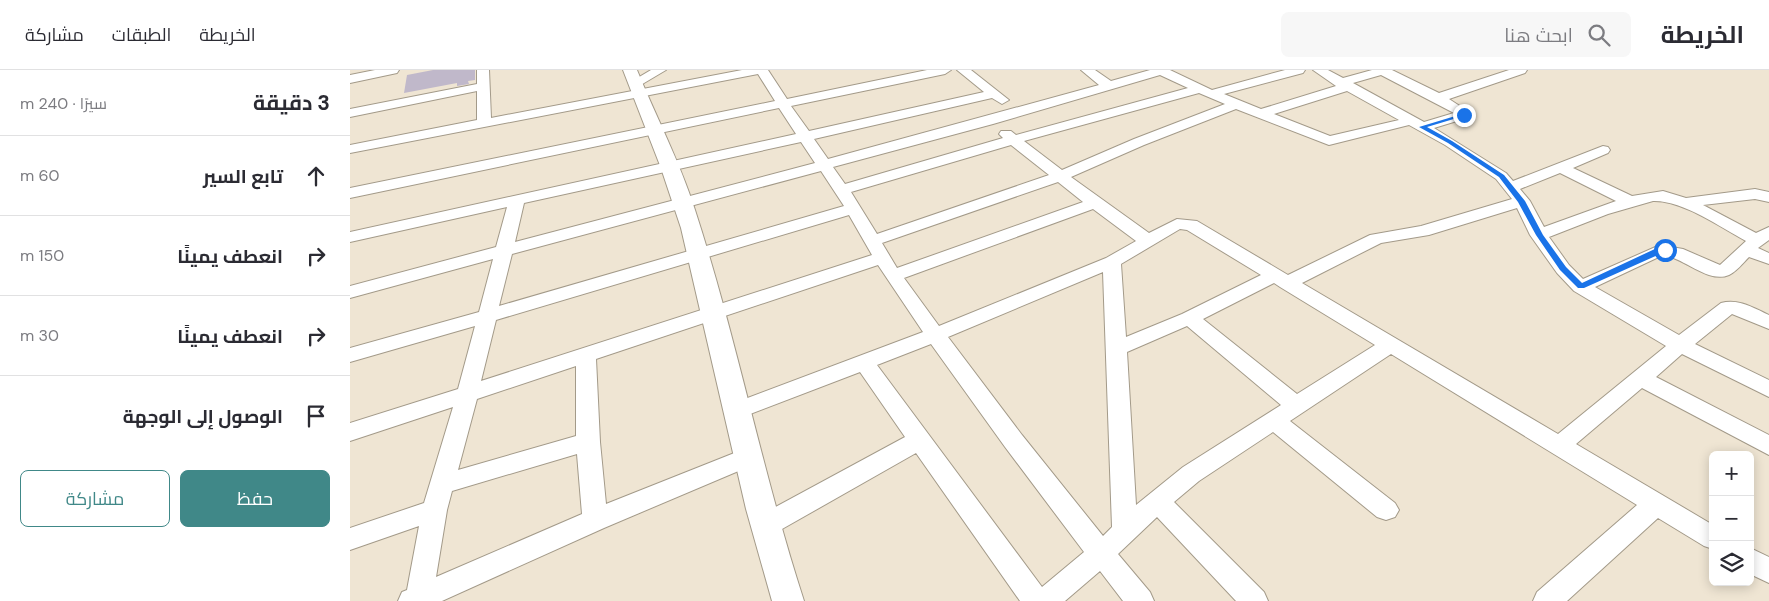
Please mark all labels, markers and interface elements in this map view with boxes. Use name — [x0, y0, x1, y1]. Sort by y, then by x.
search box — [1281, 12, 1631, 57]
text: الخريطة — [1661, 19, 1744, 50]
icon: search — [1585, 21, 1613, 49]
text: مشاركة — [25, 23, 84, 47]
text: الطبقات — [112, 23, 171, 47]
text: الخريطة — [199, 23, 256, 47]
text: ابحث هنا — [1504, 23, 1573, 48]
text: 3 دقيقة — [253, 89, 330, 117]
text: سيرًا · 240 m — [20, 93, 107, 114]
route end — [1453, 104, 1476, 127]
icon: ahead — [302, 162, 330, 190]
text: تابع السير — [203, 164, 283, 189]
text: 60 m — [20, 165, 60, 186]
route start — [1654, 239, 1677, 262]
icon: right — [302, 242, 330, 270]
text: انعطف يمينًا — [177, 244, 283, 269]
text: 150 m — [20, 245, 64, 266]
icon: right — [302, 322, 330, 350]
text: انعطف يمينًا — [177, 324, 283, 349]
text: 30 m — [20, 325, 59, 346]
icon: arrive — [302, 402, 330, 430]
text: الوصول إلى الوجهة — [123, 404, 283, 429]
map controls — [1709, 451, 1754, 586]
button: + — [1709, 451, 1754, 496]
button: مشاركة — [20, 470, 170, 527]
button: حفظ — [180, 470, 330, 527]
button: − — [1709, 496, 1754, 541]
button: layers — [1709, 541, 1754, 586]

